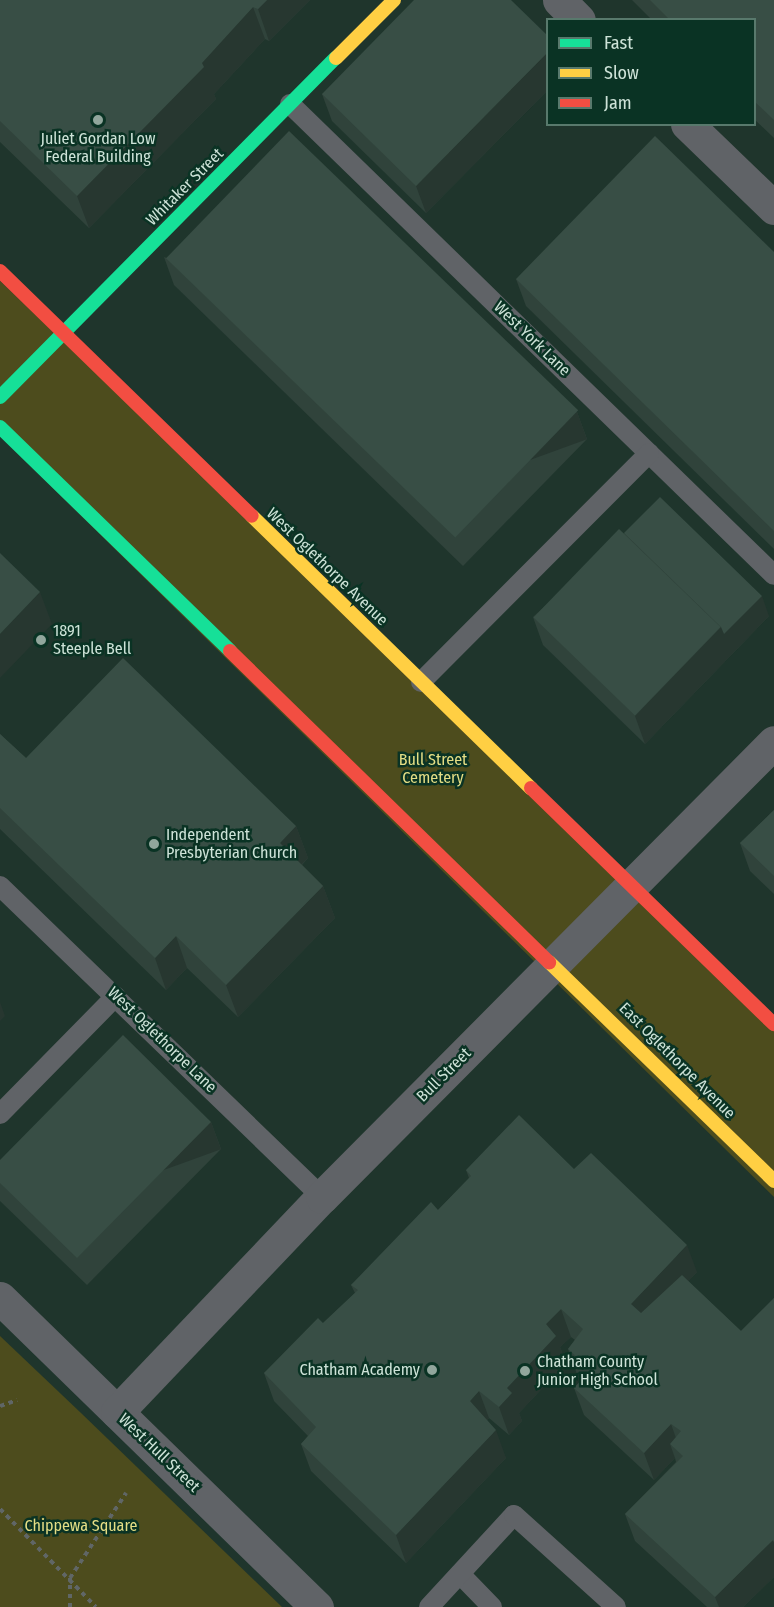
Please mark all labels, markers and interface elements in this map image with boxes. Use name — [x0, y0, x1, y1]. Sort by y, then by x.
legend — [546, 18, 756, 126]
text: Fast — [604, 32, 633, 54]
text: Slow — [604, 62, 639, 84]
text: Jam — [604, 92, 632, 114]
marker: Juliet Gordan Low Federal Building — [91, 113, 105, 127]
place label: Juliet Gordan Low Federal Building — [41, 129, 155, 167]
street label: Whitaker Street — [142, 144, 228, 230]
street label: West York Lane — [490, 298, 574, 380]
street label: West Oglethorpe Avenue — [262, 504, 392, 630]
place label: 1891 Steeple Bell — [53, 621, 131, 659]
marker: 1891 Steeple Bell — [34, 633, 48, 647]
park label: Bull Street Cemetery — [399, 750, 467, 788]
place label: Independent Presbyterian Church — [166, 825, 297, 863]
marker: Independent Presbyterian Church — [147, 837, 161, 851]
street label: West Oglethorpe Lane — [103, 983, 221, 1097]
street label: East Oglethorpe Avenue — [615, 999, 739, 1123]
street label: Bull Street — [413, 1044, 475, 1106]
place label: Chatham County Junior High School — [537, 1352, 658, 1390]
place label: Chatham Academy — [299, 1360, 420, 1380]
marker: Chatham Academy — [425, 1363, 439, 1377]
marker: Chatham County Junior High School — [518, 1364, 532, 1378]
street label: West Hull Street — [115, 1410, 203, 1496]
park label: Chippewa Square — [25, 1516, 137, 1536]

